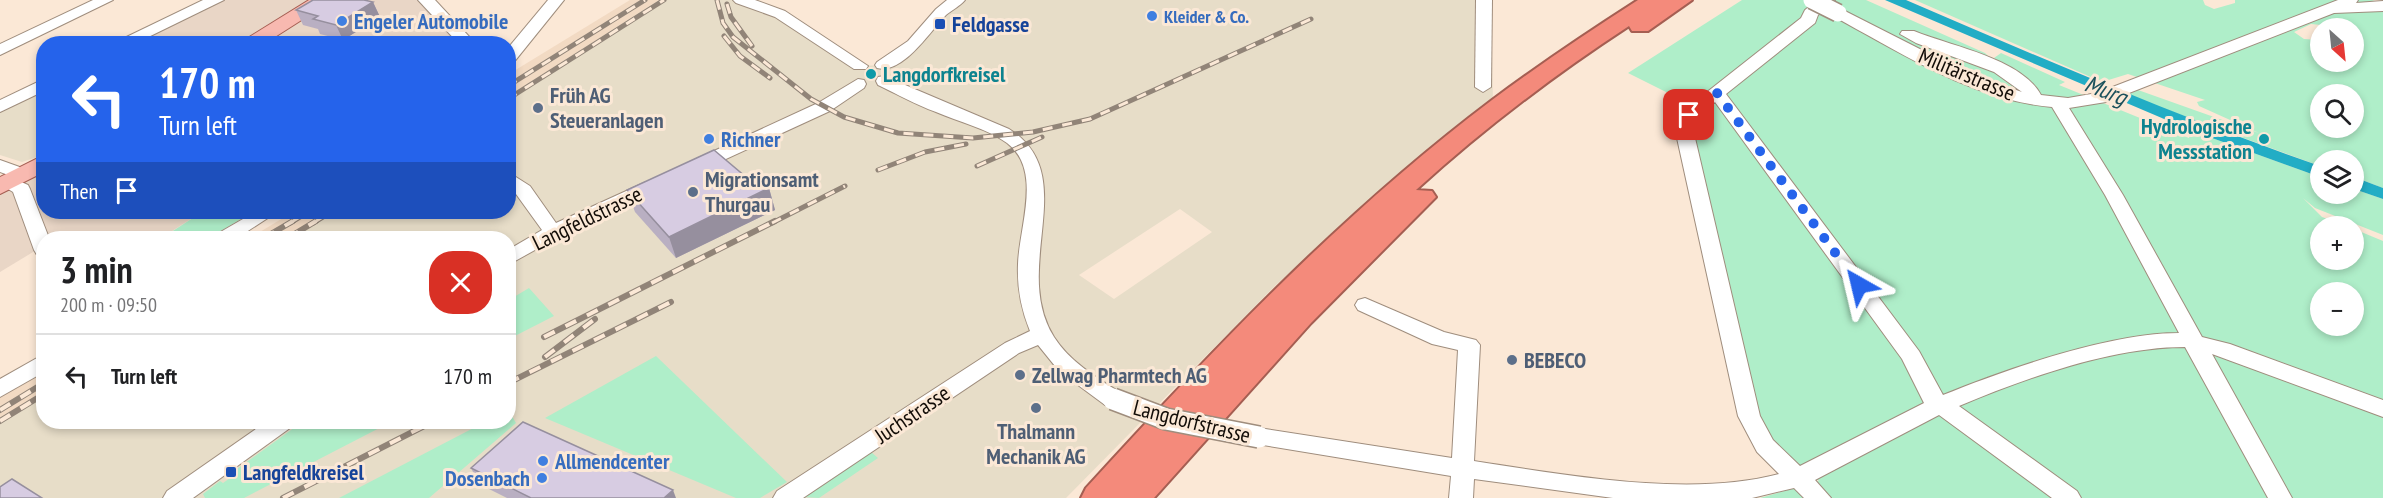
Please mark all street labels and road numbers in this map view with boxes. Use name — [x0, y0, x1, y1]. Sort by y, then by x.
street label: Militärstrasse — [1915, 41, 2019, 107]
street label: Langfeldstrasse — [528, 179, 646, 257]
street label: Juchstrasse — [868, 379, 955, 450]
street label: Langdorfstrasse — [1131, 393, 1253, 449]

